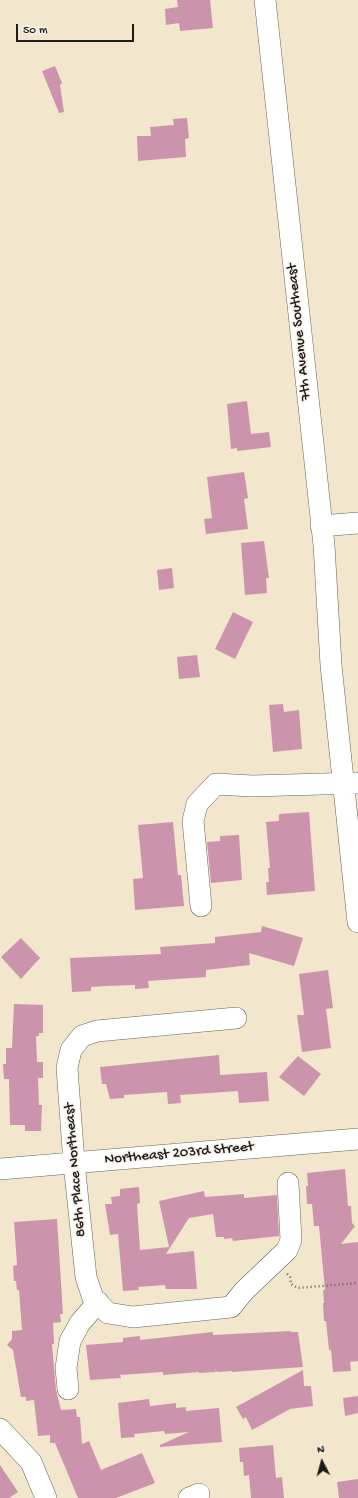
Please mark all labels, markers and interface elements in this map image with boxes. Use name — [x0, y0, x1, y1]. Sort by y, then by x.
scale bar — [18, 16, 136, 42]
text: 50 m — [23, 24, 48, 38]
street label: 7th Avenue Southeast — [284, 263, 316, 401]
street label: 86th Place Northeast — [61, 1102, 91, 1238]
street label: Northeast 203rd Street — [104, 1139, 254, 1169]
north arrow — [302, 1442, 342, 1482]
text: N — [317, 1444, 325, 1456]

